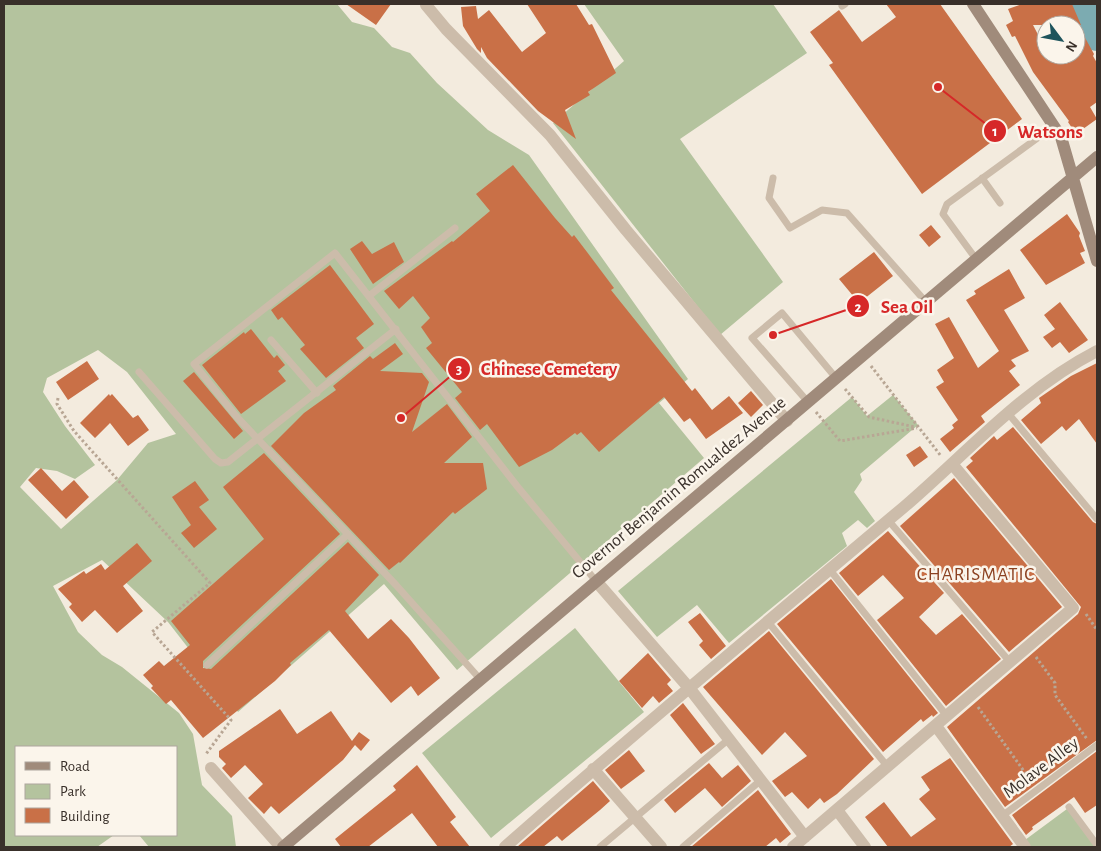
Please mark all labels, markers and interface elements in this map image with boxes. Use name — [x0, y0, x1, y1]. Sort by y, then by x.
north arrow — [1036, 15, 1086, 65]
text: N — [1063, 39, 1080, 54]
callout: Watsons — [982, 114, 1093, 148]
text: Watsons — [1017, 123, 1083, 142]
text: 1 — [992, 124, 998, 139]
callout: Sea Oil — [846, 289, 943, 323]
text: Sea Oil — [881, 298, 933, 317]
text: 2 — [854, 300, 862, 315]
callout: Chinese Cemetery — [446, 352, 628, 386]
text: Chinese Cemetery — [481, 360, 618, 379]
text: 3 — [456, 362, 462, 377]
street label: Governor Benjamin Romualdez Avenue — [569, 393, 789, 583]
district label: CHARISMATIC — [917, 565, 1035, 584]
street label: Molave Alley — [1000, 734, 1082, 802]
legend — [15, 746, 178, 836]
text: Road — [60, 759, 90, 774]
text: Park — [60, 784, 86, 799]
text: Building — [60, 809, 110, 824]

